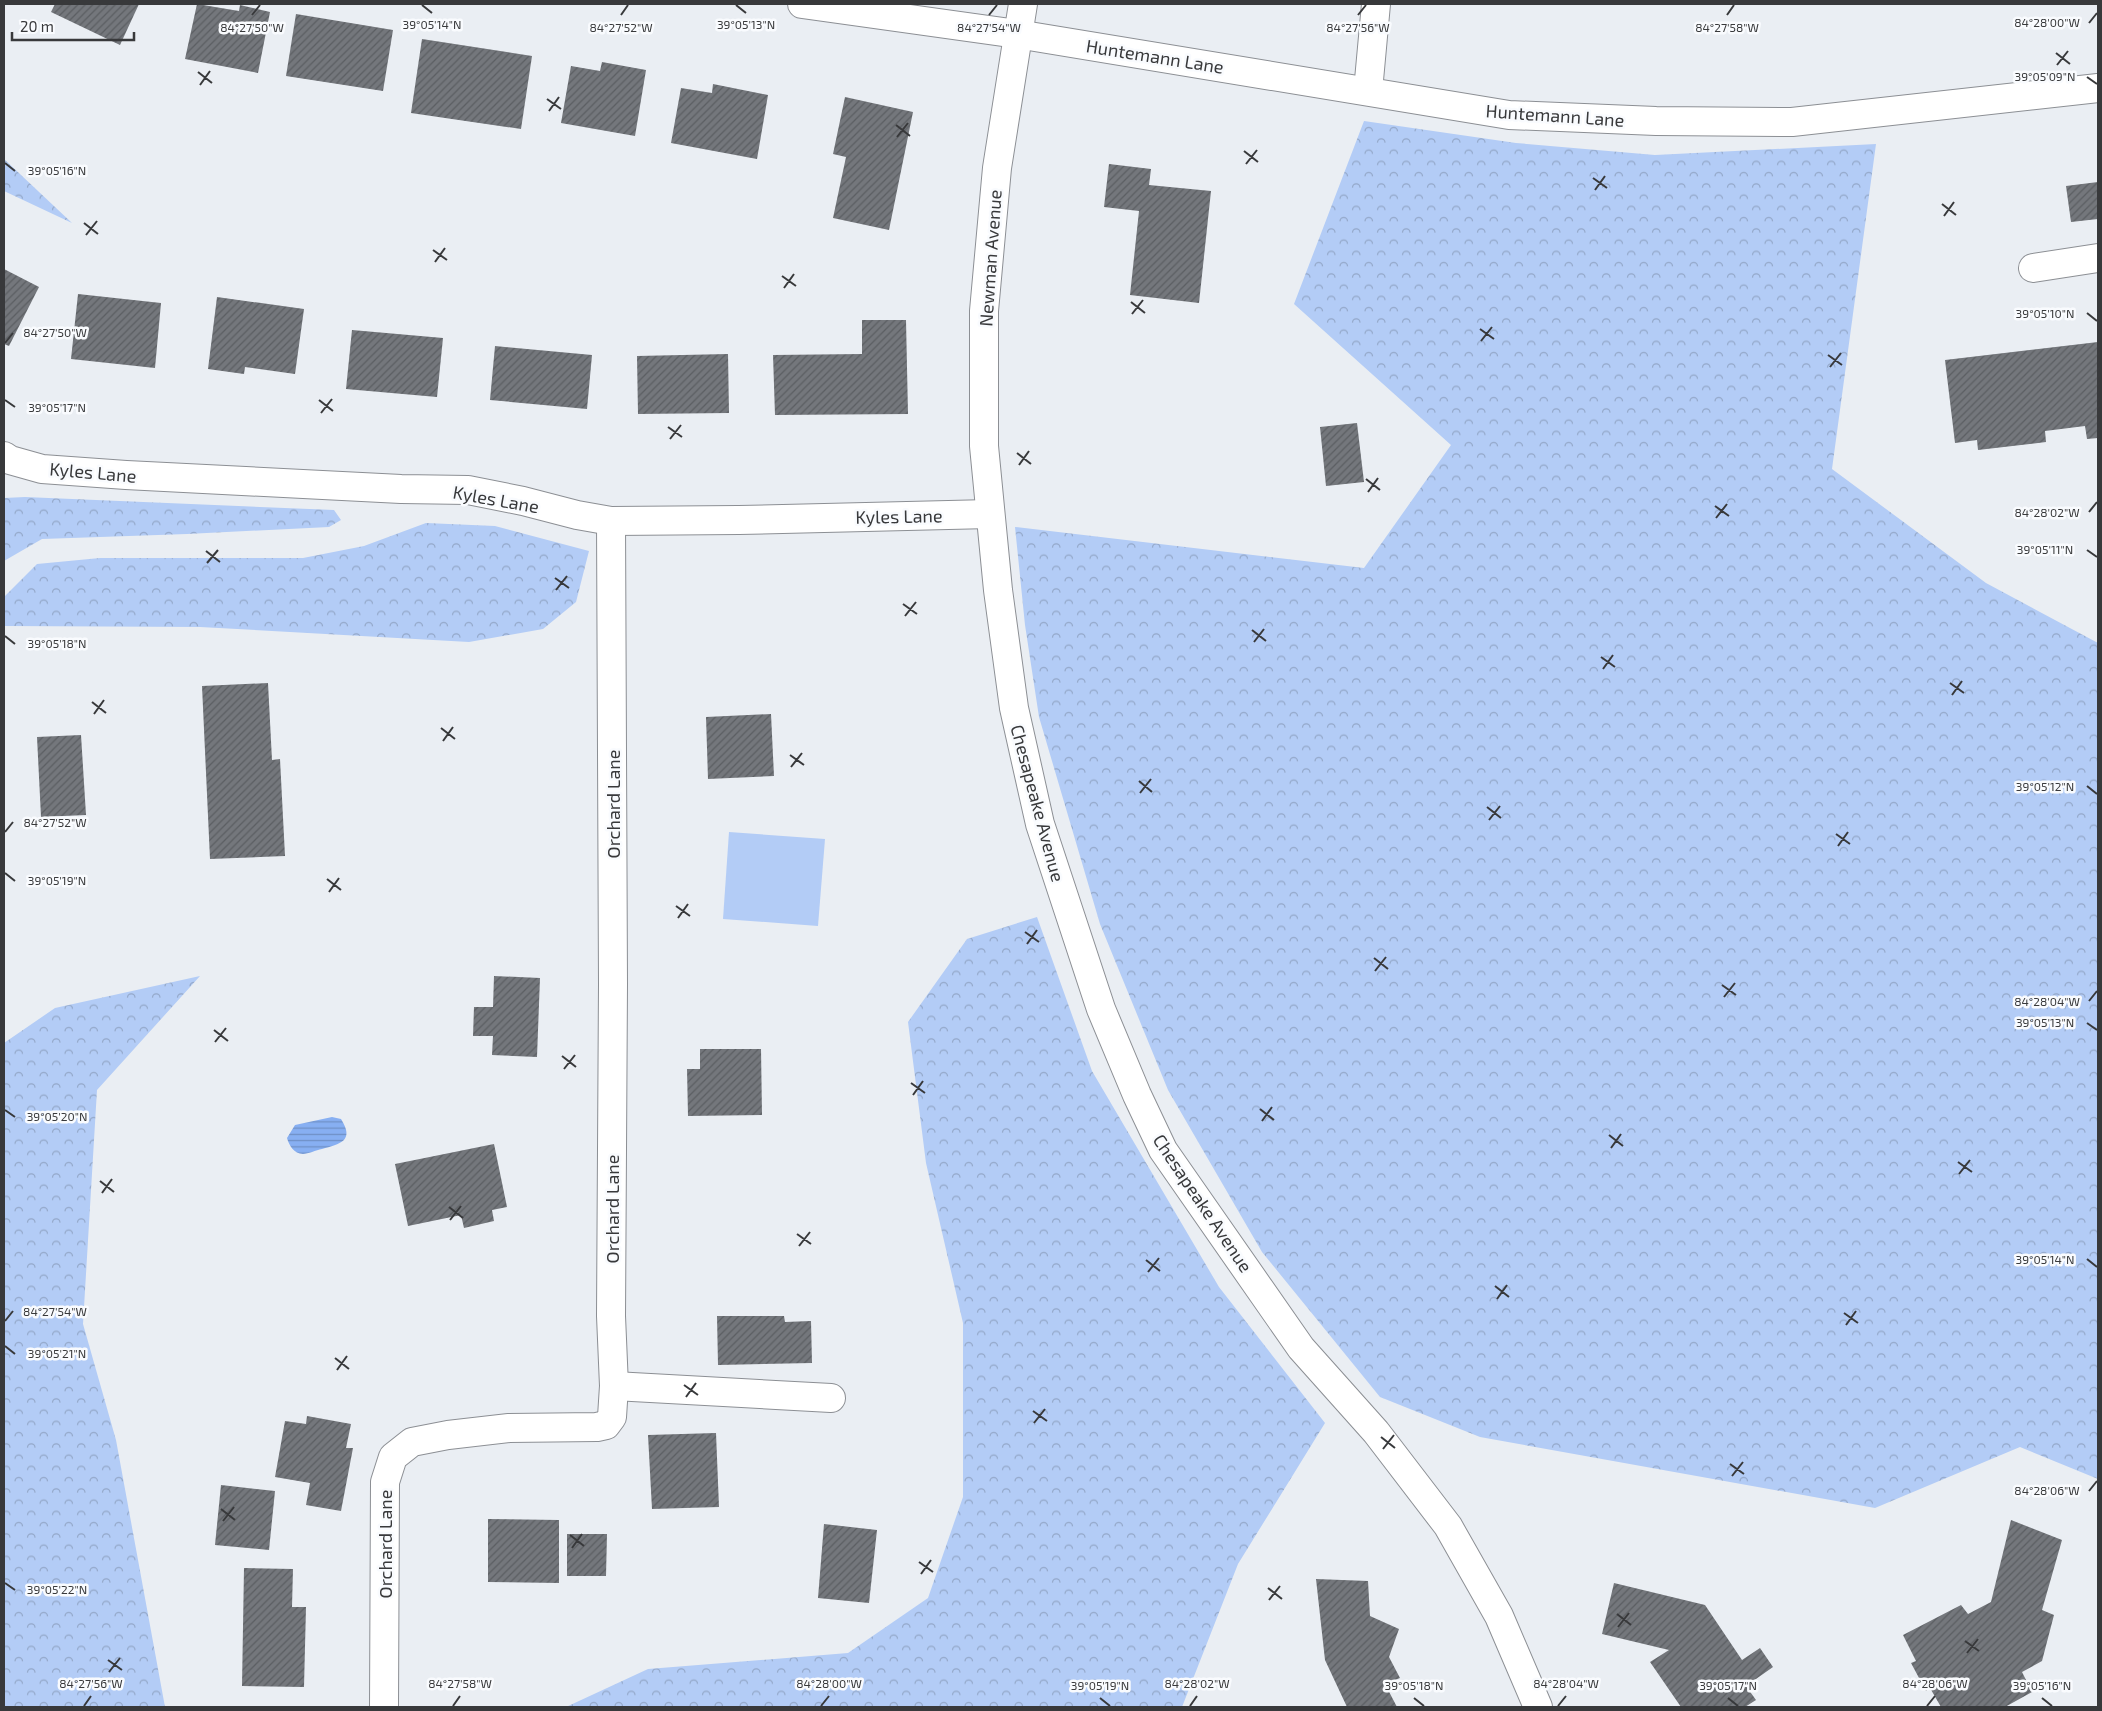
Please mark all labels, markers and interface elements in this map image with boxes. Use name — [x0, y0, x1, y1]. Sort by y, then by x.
scale bar — [12, 10, 135, 42]
text: 84°28'00"W — [2014, 15, 2080, 29]
text: 20 m — [20, 17, 54, 35]
text: 39°05'14"N — [403, 17, 461, 31]
text: 39°05'13"N — [717, 17, 775, 31]
text: 84°27'50"W — [220, 20, 284, 34]
text: 84°27'52"W — [589, 20, 653, 34]
text: 84°27'54"W — [957, 20, 1021, 34]
text: 84°27'56"W — [1326, 20, 1390, 34]
text: 84°27'58"W — [1695, 20, 1759, 34]
street label: Huntemann Lane — [1085, 34, 1225, 78]
text: 39°05'09"N — [2015, 69, 2075, 83]
street label: Huntemann Lane — [1485, 99, 1625, 131]
text: 39°05'16"N — [28, 163, 86, 177]
street label: Newman Avenue — [974, 189, 1006, 327]
text: 39°05'10"N — [2016, 306, 2074, 320]
text: 84°27'50"W — [23, 325, 87, 339]
text: 39°05'17"N — [28, 400, 86, 414]
street label: Kyles Lane — [49, 457, 137, 487]
street label: Kyles Lane — [451, 481, 541, 517]
street label: Kyles Lane — [855, 504, 943, 528]
text: 84°28'02"W — [2014, 505, 2080, 519]
text: 39°05'11"N — [2017, 542, 2073, 556]
text: 39°05'18"N — [28, 636, 86, 650]
street label: Chesapeake Avenue — [1006, 722, 1070, 884]
street label: Orchard Lane — [602, 750, 624, 858]
text: 39°05'12"N — [2016, 779, 2074, 793]
text: 84°27'52"W — [23, 815, 87, 829]
text: 39°05'19"N — [28, 873, 86, 887]
text: 84°28'04"W — [2014, 994, 2080, 1008]
text: 39°05'13"N — [2016, 1015, 2074, 1029]
text: 39°05'20"N — [27, 1109, 87, 1123]
street label: Chesapeake Avenue — [1149, 1130, 1257, 1276]
street label: Orchard Lane — [601, 1155, 623, 1263]
text: 39°05'14"N — [2016, 1252, 2074, 1266]
text: 84°27'54"W — [23, 1304, 87, 1318]
text: 39°05'21"N — [28, 1346, 86, 1360]
text: 84°28'06"W — [2014, 1483, 2080, 1497]
street label: Orchard Lane — [374, 1490, 396, 1598]
text: 39°05'22"N — [27, 1582, 87, 1596]
text: 84°27'56"W — [59, 1676, 123, 1690]
text: 84°27'58"W — [428, 1676, 492, 1690]
text: 84°28'00"W — [796, 1676, 862, 1690]
text: 84°28'02"W — [1164, 1676, 1230, 1690]
text: 84°28'04"W — [1533, 1676, 1599, 1690]
text: 84°28'06"W — [1902, 1676, 1968, 1690]
text: 39°05'19"N — [1071, 1678, 1129, 1692]
text: 39°05'18"N — [1385, 1678, 1443, 1692]
text: 39°05'17"N — [1699, 1678, 1757, 1692]
text: 39°05'16"N — [2013, 1678, 2071, 1692]

